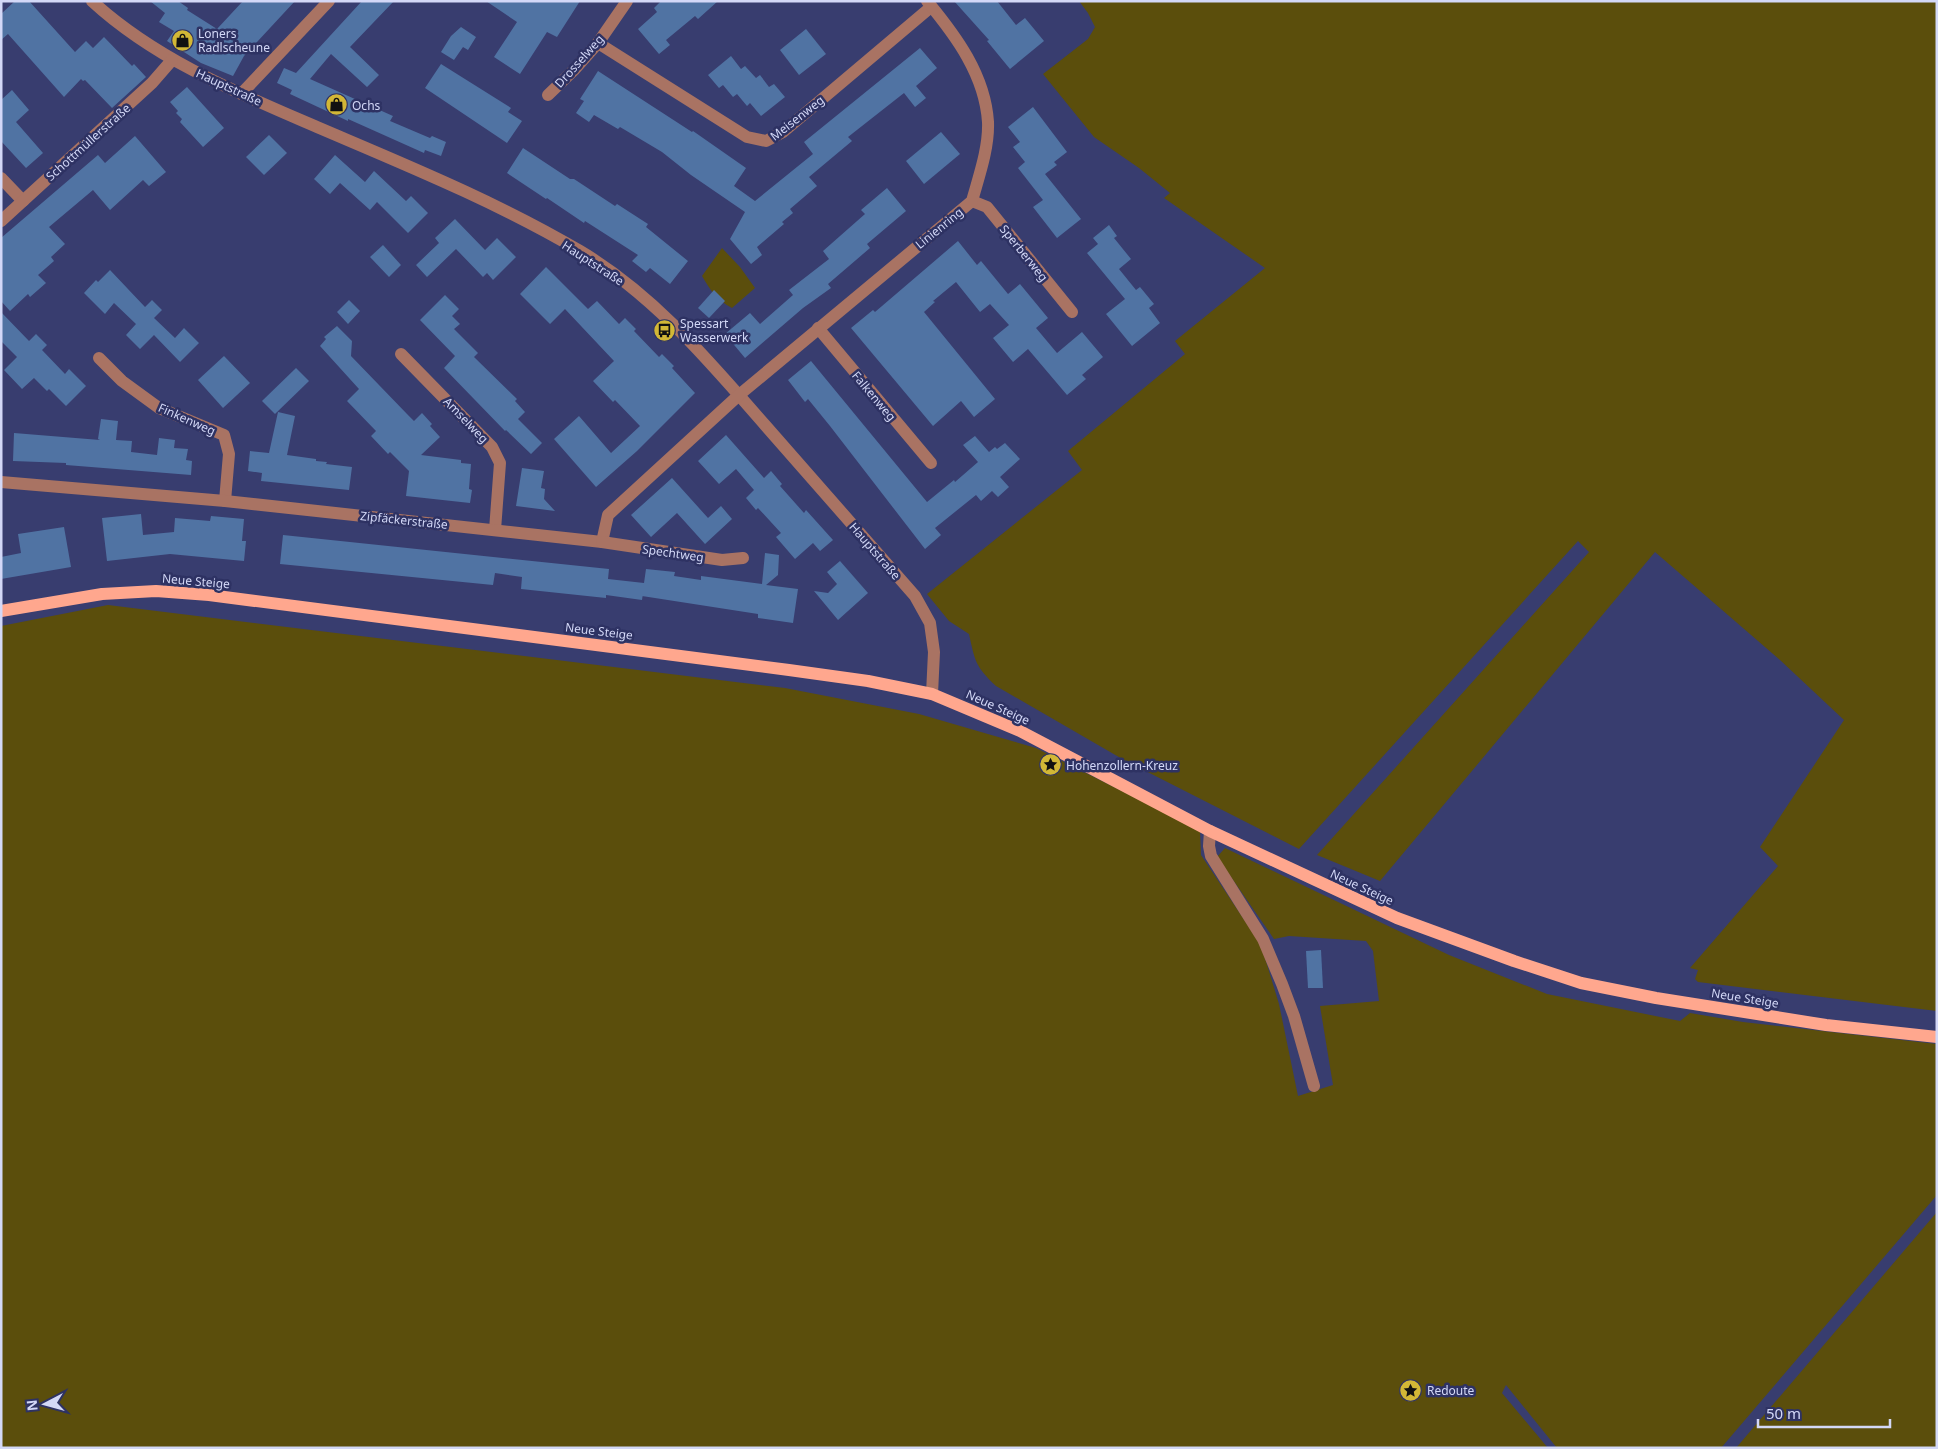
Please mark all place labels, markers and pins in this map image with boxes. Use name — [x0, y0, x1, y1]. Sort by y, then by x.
place label: Loners Radlscheune — [198, 25, 270, 56]
shop icon: Loners Radlscheune — [170, 28, 194, 52]
shop icon: Ochs — [324, 93, 348, 117]
place label: Ochs — [352, 97, 381, 114]
place label: Spessart Wasserwerk — [680, 315, 749, 346]
bus stop icon: Spessart Wasserwerk — [652, 318, 676, 342]
place icon: Hohenzollern-Kreuz — [1038, 753, 1062, 777]
place label: Hohenzollern-Kreuz — [1066, 757, 1178, 774]
place icon: Redoute — [1399, 1378, 1423, 1402]
place label: Redoute — [1427, 1382, 1475, 1399]

